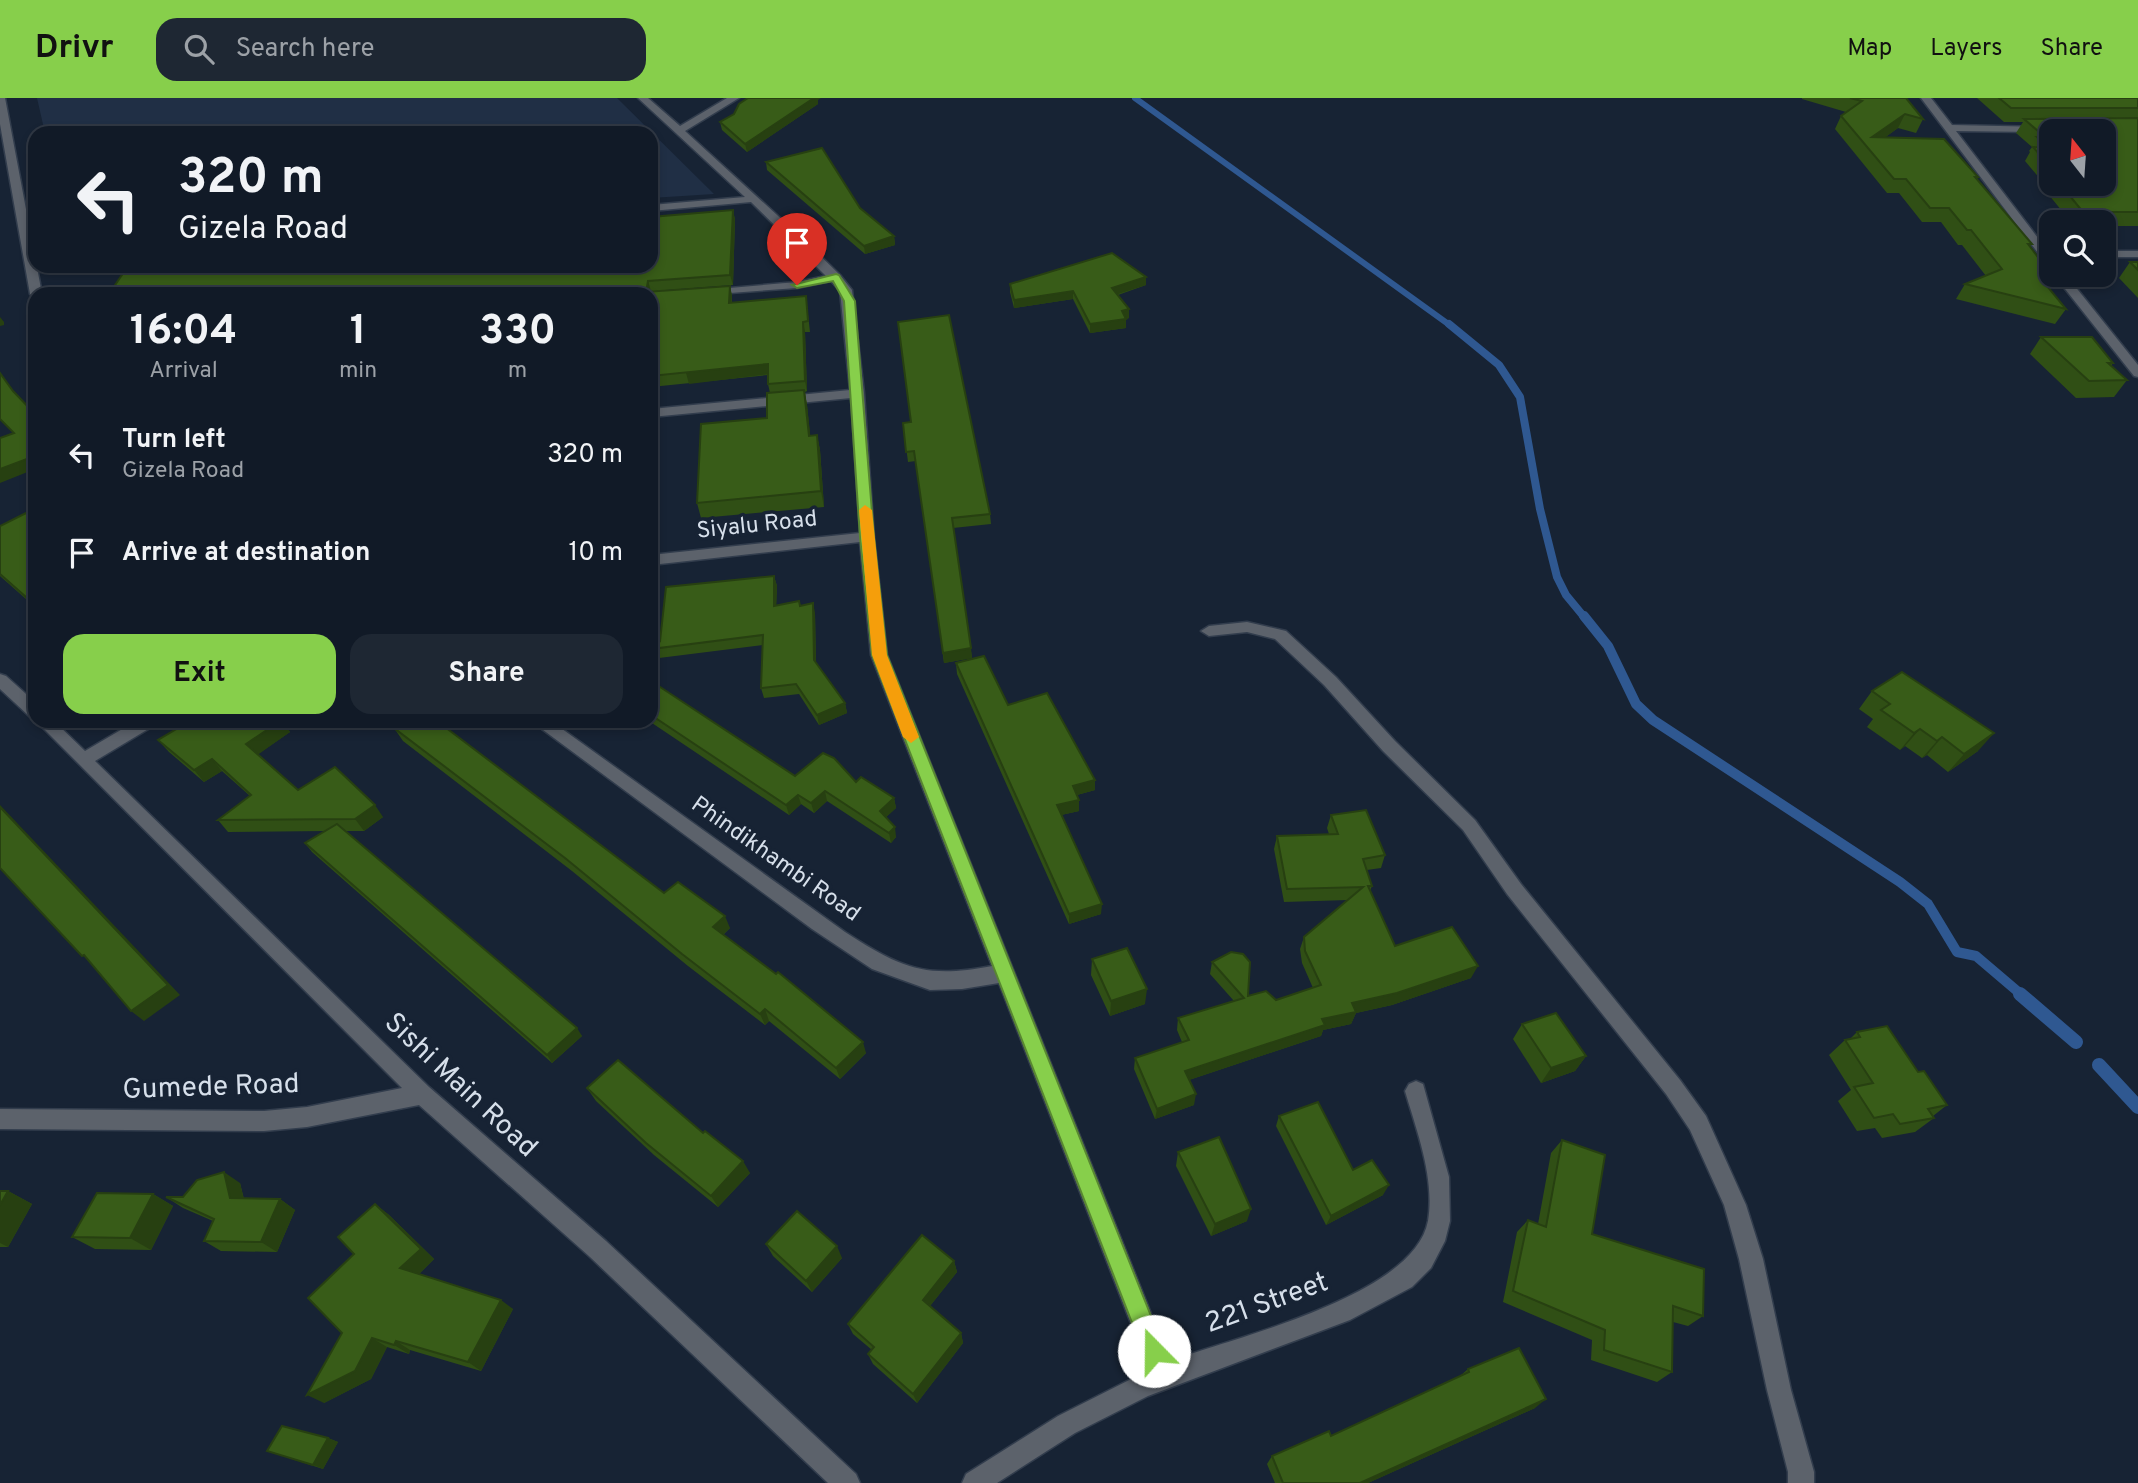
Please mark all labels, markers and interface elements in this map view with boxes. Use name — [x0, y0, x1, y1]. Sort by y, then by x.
search box — [156, 18, 646, 81]
text: Drivr — [35, 28, 114, 70]
icon: search — [180, 30, 218, 68]
text: Search here — [236, 33, 375, 66]
text: Map — [1847, 34, 1892, 64]
text: Layers — [1930, 34, 2002, 64]
text: Share — [2040, 34, 2103, 64]
north arrow — [2039, 119, 2116, 196]
map controls — [2039, 119, 2116, 287]
text: 320 m — [178, 149, 324, 211]
icon: left — [63, 154, 154, 245]
text: Gizela Road — [178, 210, 348, 250]
button: search — [2039, 210, 2116, 287]
pin — [767, 213, 827, 285]
icon: arrive — [778, 224, 816, 262]
text: 16:04 — [130, 306, 237, 359]
text: 1 — [350, 306, 366, 359]
text: 330 — [479, 306, 556, 359]
text: Arrival — [149, 357, 218, 386]
text: min — [339, 357, 377, 386]
text: m — [508, 357, 527, 386]
text: Turn left — [122, 424, 226, 457]
icon: left — [63, 436, 101, 474]
text: 320 m — [547, 439, 623, 472]
text: Gizela Road — [122, 457, 244, 486]
street label: Siyalu Road — [695, 505, 819, 547]
icon: arrive — [63, 534, 101, 572]
text: Arrive at destination — [122, 537, 370, 570]
text: 10 m — [568, 537, 623, 570]
button: Exit — [63, 634, 336, 714]
button: Share — [350, 634, 623, 714]
street label: Phindikhambi Road — [685, 791, 865, 929]
street label: Sishi Main Road — [376, 1006, 544, 1166]
street label: Gumede Road — [122, 1067, 300, 1109]
street label: 221 Street — [1201, 1265, 1333, 1343]
position arrow — [1117, 1314, 1191, 1388]

